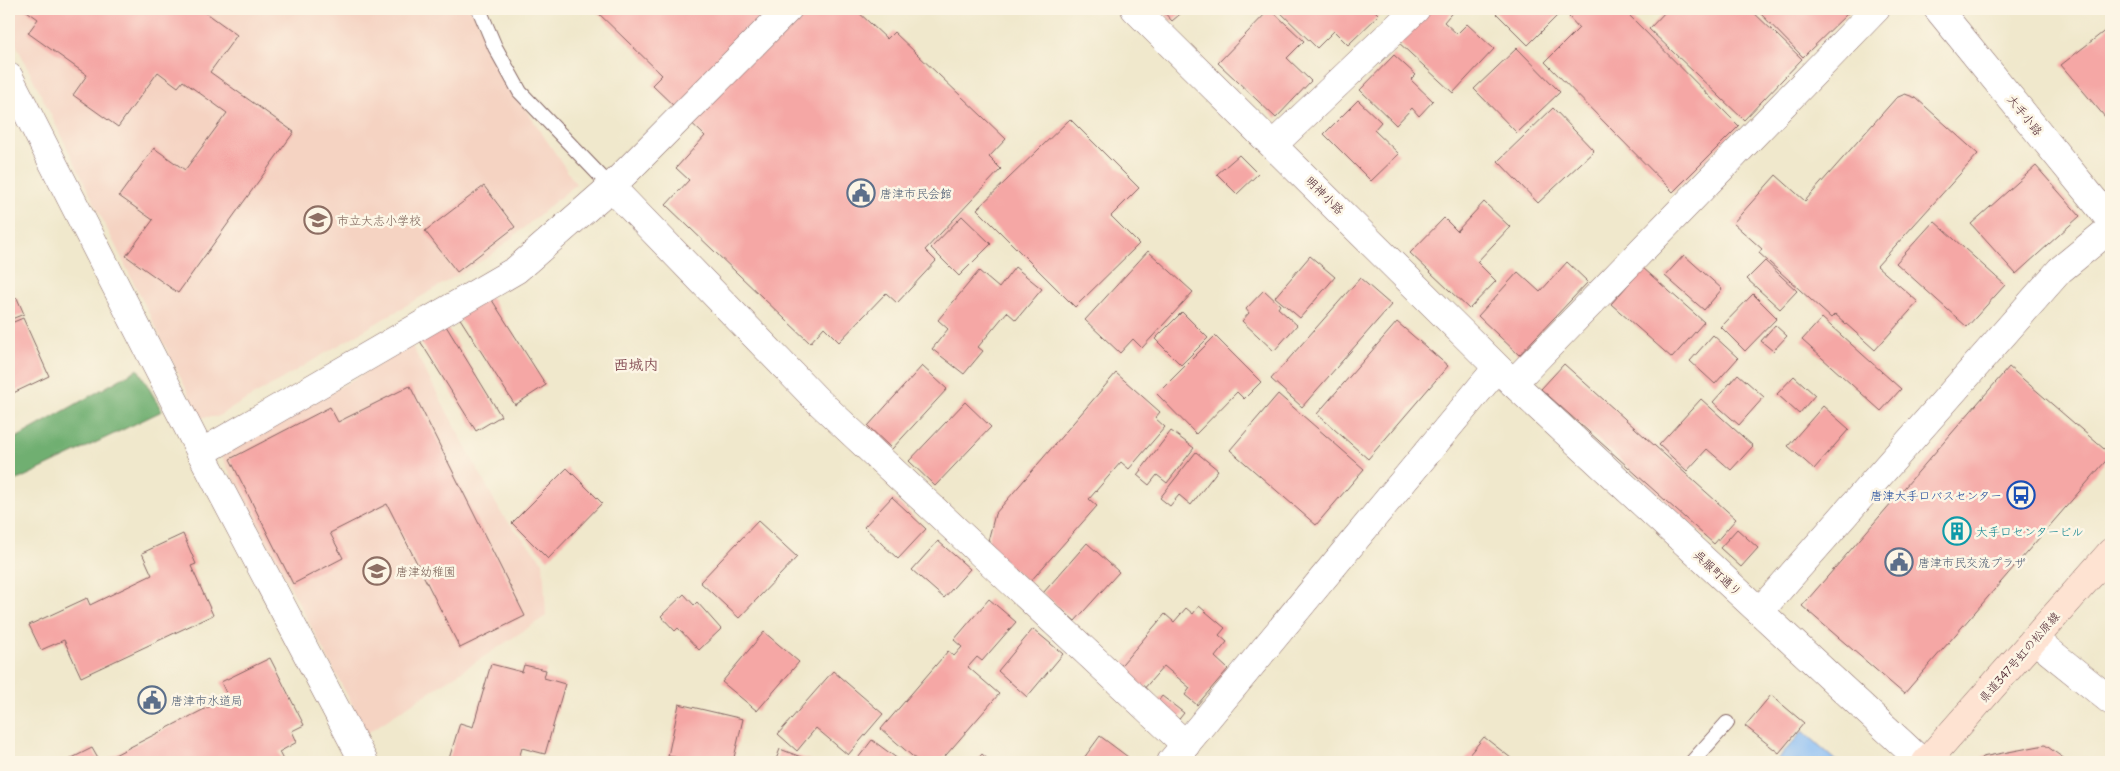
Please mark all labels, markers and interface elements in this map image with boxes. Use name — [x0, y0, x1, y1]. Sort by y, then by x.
street label: 大手小路 — [2004, 92, 2046, 138]
street label: 明神小路 — [1303, 173, 1347, 217]
public building icon: 唐津市民会館 — [846, 178, 876, 208]
place label: 唐津市民会館 — [880, 186, 952, 201]
school or university icon: 市立大志小学校 — [303, 205, 333, 235]
place label: 市立大志小学校 — [337, 213, 421, 228]
district label: 西城内 — [613, 355, 659, 374]
bus stop icon: 唐津大手口バスセンター — [2006, 480, 2036, 510]
place label: 唐津大手口バスセンター — [1870, 488, 2002, 503]
building icon: 大手口センタービル — [1942, 516, 1972, 546]
place label: 大手口センタービル — [1976, 524, 2083, 539]
street label: 呉服町通り — [1691, 547, 1745, 599]
public building icon: 唐津市民交流プラザ — [1884, 547, 1914, 577]
place label: 唐津市民交流プラザ — [1918, 555, 2026, 570]
school or university icon: 唐津幼稚園 — [362, 556, 392, 586]
place label: 唐津幼稚園 — [396, 564, 456, 579]
street label: 県道347号虹の松原線 — [1975, 608, 2063, 706]
public building icon: 唐津市水道局 — [137, 685, 167, 715]
place label: 唐津市水道局 — [171, 693, 243, 708]

